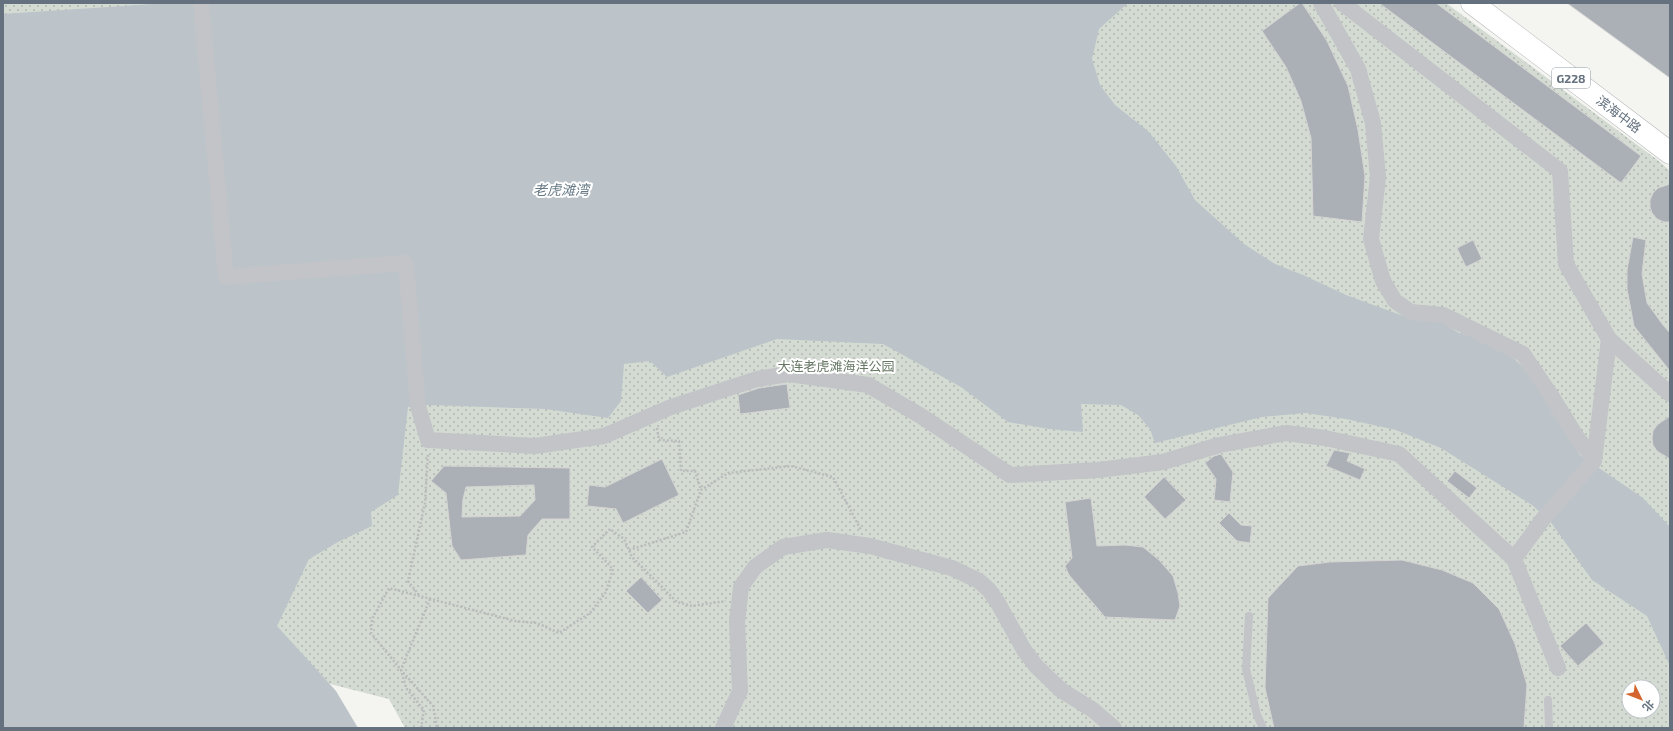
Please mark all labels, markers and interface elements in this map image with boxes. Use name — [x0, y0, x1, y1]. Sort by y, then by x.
road number: G228 — [1552, 68, 1590, 88]
street label: 滨海中路 — [1593, 92, 1645, 136]
water label: 老虎滩湾 — [533, 181, 591, 198]
park label: 大连老虎滩海洋公园 — [777, 358, 895, 374]
north arrow — [1621, 679, 1661, 719]
text: 北 — [1640, 698, 1657, 715]

